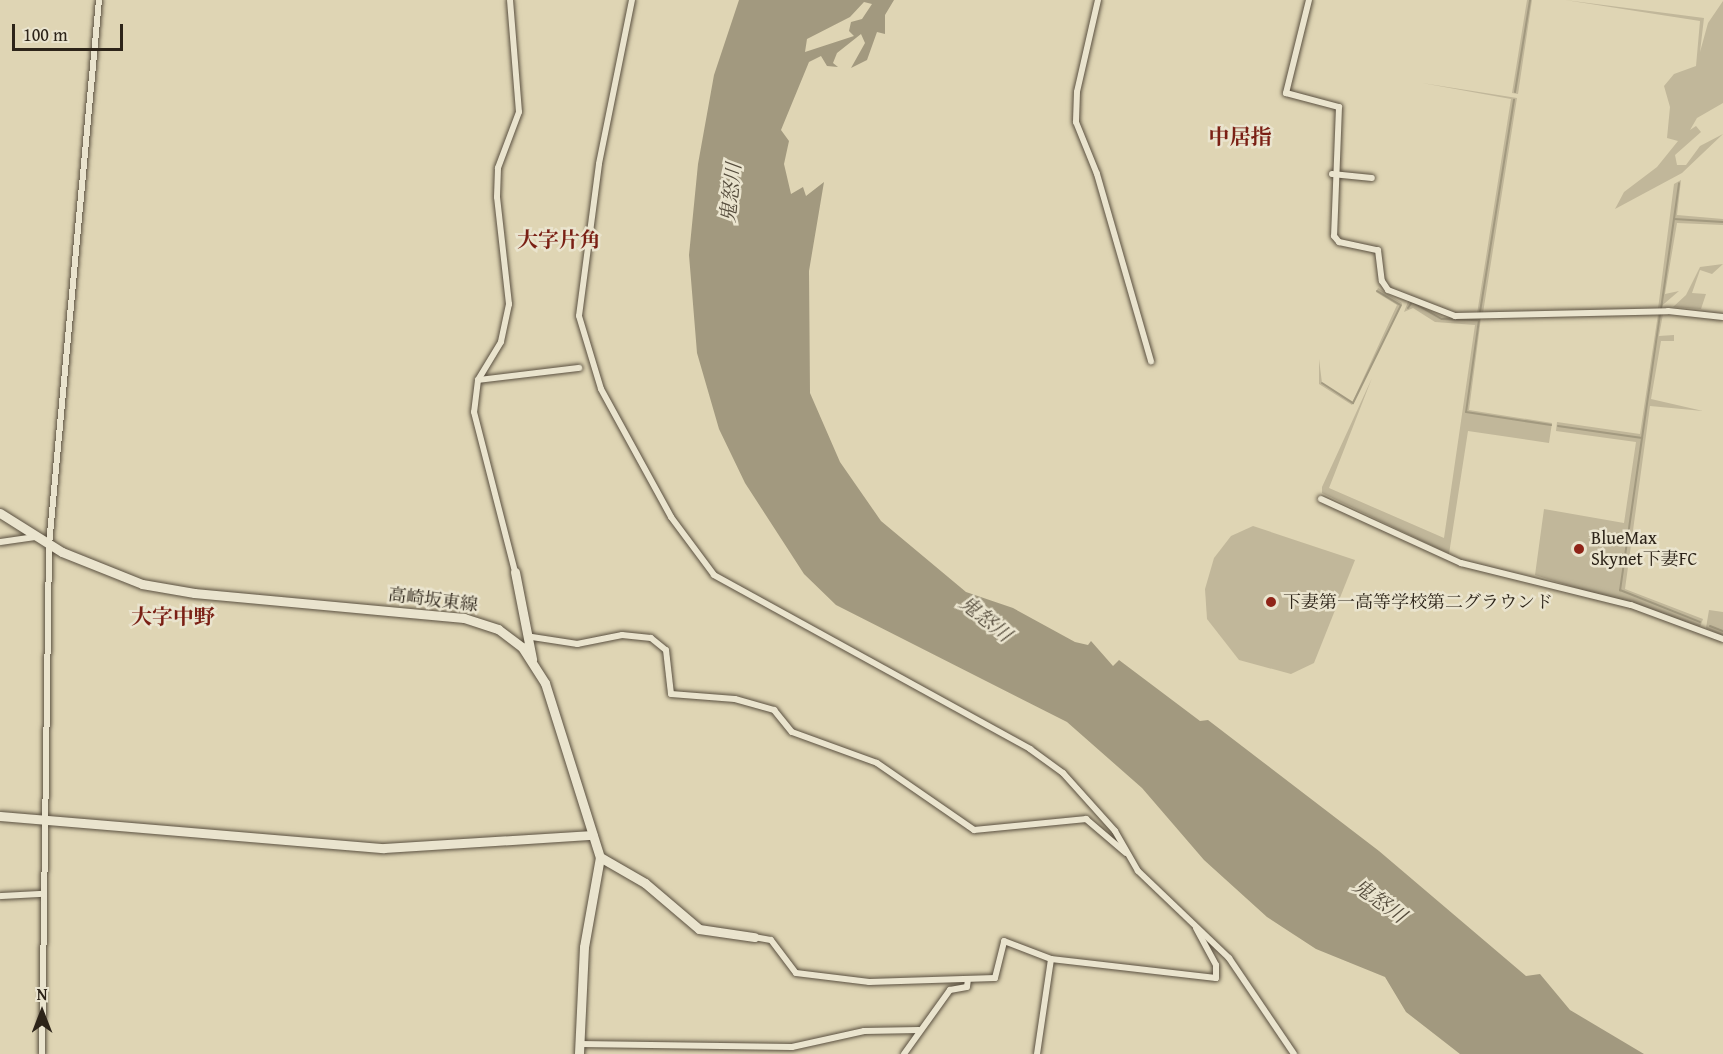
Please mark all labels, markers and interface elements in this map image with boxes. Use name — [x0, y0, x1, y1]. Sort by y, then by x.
scale bar — [15, 12, 126, 50]
text: 100 m — [23, 21, 68, 48]
district label: 中居指 — [1209, 124, 1271, 150]
water label: 鬼怒川 — [715, 162, 745, 224]
district label: 大字片角 — [517, 227, 601, 253]
place label: BlueMax Skynet下妻FC — [1591, 528, 1697, 570]
marker: BlueMax Skynet下妻FC — [1572, 542, 1586, 556]
street label: 高崎坂東線 — [387, 584, 479, 616]
water label: 鬼怒川 — [955, 590, 1017, 646]
place label: 下妻第一高等学校第二グラウンド — [1283, 591, 1553, 613]
marker: 下妻第一高等学校第二グラウンド — [1264, 595, 1278, 609]
district label: 大字中野 — [131, 604, 215, 630]
water label: 鬼怒川 — [1349, 873, 1411, 927]
north arrow — [12, 982, 72, 1042]
text: N — [37, 982, 47, 1006]

